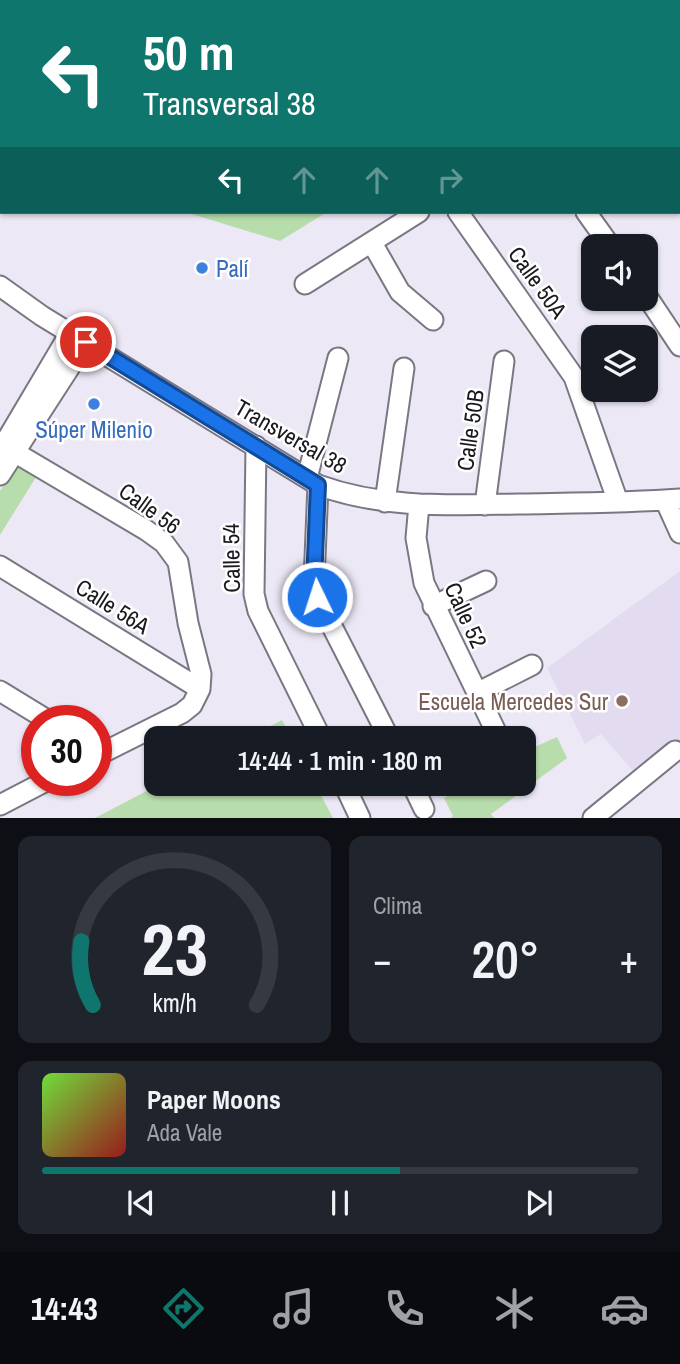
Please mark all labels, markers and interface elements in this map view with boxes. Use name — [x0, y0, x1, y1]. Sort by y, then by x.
text: 50 m — [143, 19, 235, 85]
icon: left — [28, 28, 119, 119]
text: Transversal 38 — [143, 82, 316, 125]
icon: left — [212, 161, 250, 199]
icon: ahead — [285, 161, 323, 199]
icon: ahead — [358, 161, 396, 199]
icon: right — [431, 161, 469, 199]
map controls — [581, 234, 658, 402]
button: sound — [581, 234, 658, 311]
street label: Calle 50A — [501, 240, 575, 325]
place label: Palí — [216, 253, 249, 284]
marker: Palí — [194, 260, 210, 276]
pin — [56, 312, 116, 372]
icon: arrive — [67, 323, 105, 361]
button: layers — [581, 325, 658, 402]
street label: Calle 50B — [449, 387, 491, 473]
street label: Transversal 38 — [230, 392, 352, 480]
marker: Súper Milenio — [86, 396, 102, 412]
place label: Súper Milenio — [35, 414, 153, 445]
street label: Calle 56 — [113, 475, 187, 541]
street label: Calle 54 — [215, 523, 247, 593]
position arrow — [280, 560, 354, 634]
street label: Calle 56A — [70, 571, 156, 641]
street label: Calle 52 — [437, 577, 495, 653]
place label: Escuela Mercedes Sur — [418, 686, 609, 717]
marker: Escuela Mercedes Sur — [614, 693, 630, 709]
speed limit sign: 30 — [21, 705, 112, 796]
text: 14:44 · 1 min · 180 m — [238, 743, 442, 778]
text: Clima — [373, 890, 422, 921]
text: 23 — [141, 901, 208, 999]
text: 20° — [471, 924, 540, 994]
text: − — [373, 934, 391, 985]
text: + — [620, 934, 638, 985]
text: km/h — [152, 986, 197, 1020]
text: Paper Moons — [147, 1082, 281, 1117]
text: Ada Vale — [147, 1117, 222, 1148]
icon: previous — [122, 1184, 160, 1222]
icon: pause — [321, 1184, 359, 1222]
icon: next — [520, 1184, 558, 1222]
icon: directions — [159, 1284, 208, 1333]
icon: music — [269, 1284, 318, 1333]
icon: phone — [380, 1284, 429, 1333]
icon: climate — [490, 1284, 539, 1333]
icon: car — [600, 1284, 649, 1333]
text: 14:43 — [31, 1287, 98, 1330]

